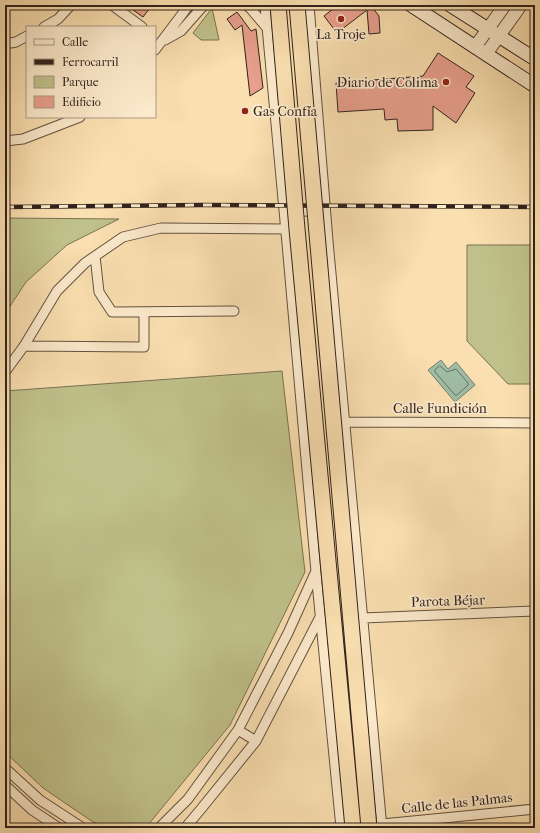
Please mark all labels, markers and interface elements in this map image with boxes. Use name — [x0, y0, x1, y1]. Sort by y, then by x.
marker: La Troje — [336, 14, 346, 24]
legend — [26, 26, 156, 118]
place label: La Troje — [316, 26, 366, 43]
text: Calle — [62, 35, 88, 49]
text: Ferrocarril — [62, 55, 119, 69]
place label: Diario de Colima — [337, 74, 439, 91]
text: Parque — [62, 75, 99, 89]
marker: Diario de Colima — [441, 77, 451, 87]
text: Edificio — [62, 95, 101, 109]
place label: Gas Confía — [253, 103, 318, 120]
marker: Gas Confía — [240, 106, 250, 116]
street label: Calle Fundición — [393, 400, 487, 417]
street label: Parota Béjar — [411, 591, 485, 611]
street label: Calle de las Palmas — [401, 789, 513, 817]

